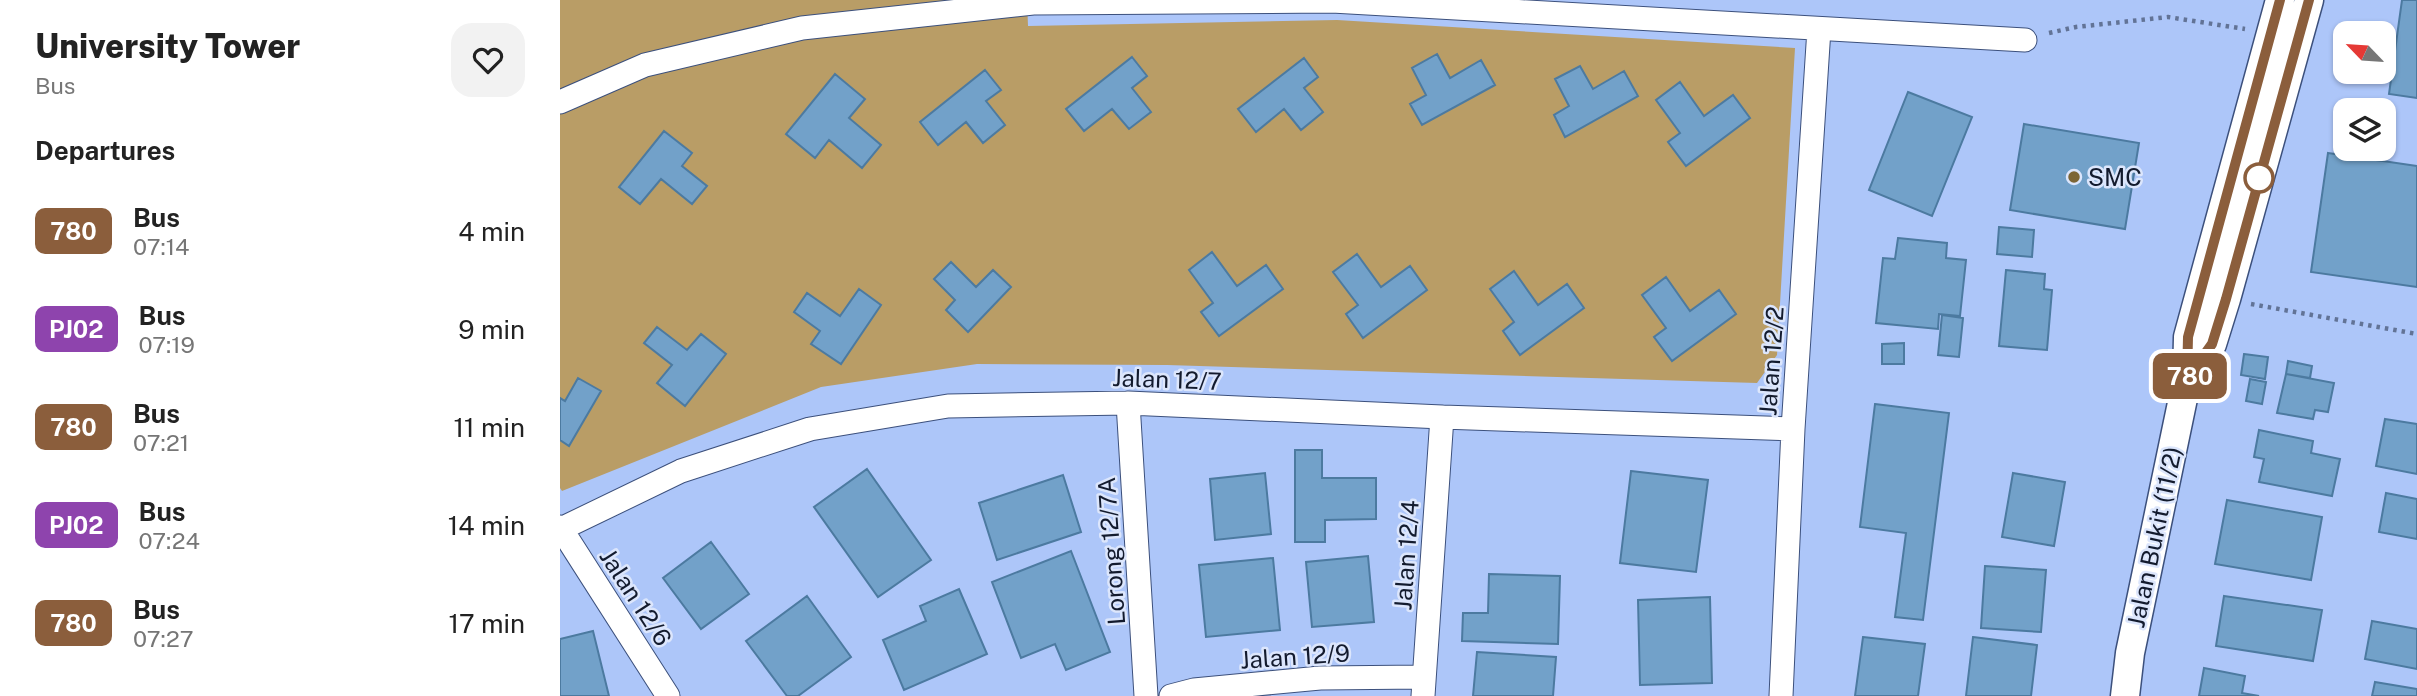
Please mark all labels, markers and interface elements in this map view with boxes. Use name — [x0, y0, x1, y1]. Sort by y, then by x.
north arrow — [2333, 21, 2396, 84]
map controls — [2333, 21, 2396, 161]
button: heart — [451, 23, 525, 97]
text: University Tower — [35, 27, 300, 65]
text: Bus — [35, 72, 75, 99]
button: layers — [2333, 98, 2396, 161]
text: Departures — [35, 135, 175, 166]
place label: SMC — [2088, 163, 2142, 191]
unlabelled marker — [2244, 163, 2274, 193]
marker: SMC — [2066, 169, 2082, 185]
text: Bus — [133, 202, 180, 233]
text: 4 min — [458, 216, 525, 247]
text: 780 — [50, 217, 97, 245]
text: 07:14 — [133, 233, 189, 260]
text: Bus — [139, 300, 186, 331]
street label: Jalan 12/2 — [1753, 305, 1789, 417]
text: 9 min — [458, 314, 525, 345]
text: PJ02 — [49, 315, 104, 343]
text: 07:19 — [139, 331, 195, 358]
line badge: 780 — [2150, 353, 2230, 399]
text: 780 — [2167, 362, 2213, 390]
street label: Jalan 12/7 — [1112, 363, 1222, 395]
text: Bus — [133, 398, 180, 429]
text: 11 min — [453, 412, 525, 443]
text: 780 — [50, 413, 97, 441]
text: 07:21 — [133, 429, 189, 456]
street label: Jalan Bukit (11/2) — [2121, 444, 2187, 630]
street label: Lorong 12/7A — [1092, 476, 1130, 626]
text: Bus — [139, 496, 186, 527]
street label: Jalan 12/4 — [1388, 499, 1424, 611]
text: 14 min — [448, 510, 525, 541]
text: PJ02 — [49, 511, 104, 539]
text: 07:24 — [139, 527, 200, 554]
street label: Jalan 12/6 — [594, 543, 678, 651]
text: Bus — [133, 594, 180, 625]
text: 17 min — [448, 608, 525, 639]
text: 780 — [50, 609, 97, 637]
text: 07:27 — [133, 625, 194, 652]
street label: Jalan 12/9 — [1239, 638, 1351, 674]

